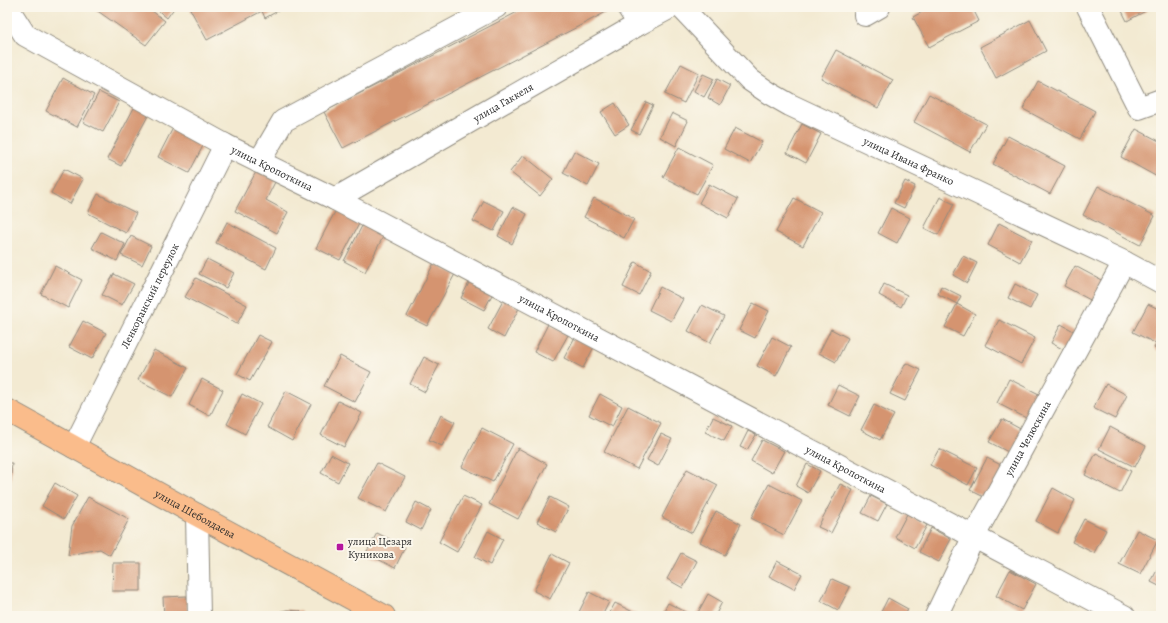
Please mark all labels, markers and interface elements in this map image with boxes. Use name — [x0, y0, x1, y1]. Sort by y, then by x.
street label: улица Гаккеля — [469, 79, 536, 126]
street label: улица Ивана Франко — [860, 133, 957, 189]
street label: улица Кропоткина — [228, 141, 316, 195]
street label: Ленкоранский переулок — [117, 240, 182, 351]
street label: улица Кропоткина — [516, 290, 603, 345]
street label: улица Челюскина — [1000, 397, 1055, 479]
street label: улица Кропоткина — [802, 441, 890, 497]
street label: улица Шеболдаева — [152, 485, 239, 542]
place label: улица Цезаря Куникова — [347, 534, 412, 562]
marker: улица Цезаря Куникова — [335, 542, 345, 552]

